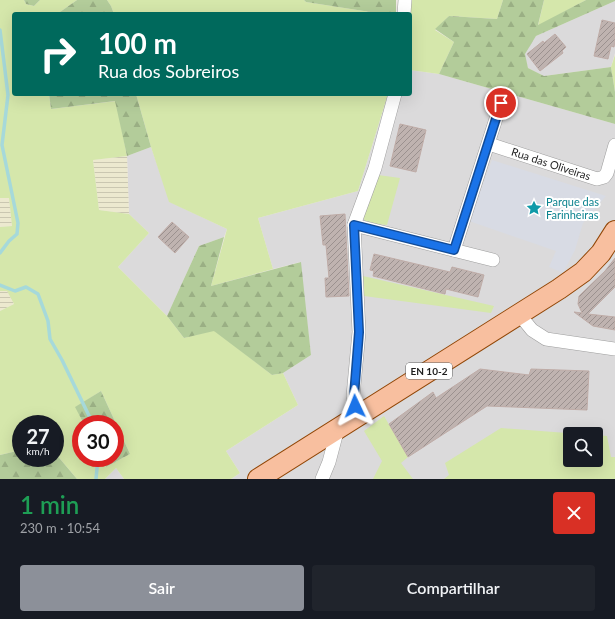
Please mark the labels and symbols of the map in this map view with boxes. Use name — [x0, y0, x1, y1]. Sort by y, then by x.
pin — [484, 86, 518, 120]
street label: Rua das Oliveiras — [510, 145, 593, 183]
place label: Parque das Farinheiras — [546, 195, 599, 221]
place icon: Parque das Farinheiras — [525, 199, 543, 217]
road number: EN 10-2 — [406, 363, 452, 379]
position arrow — [334, 385, 376, 427]
speed limit sign: 30 — [72, 415, 124, 467]

